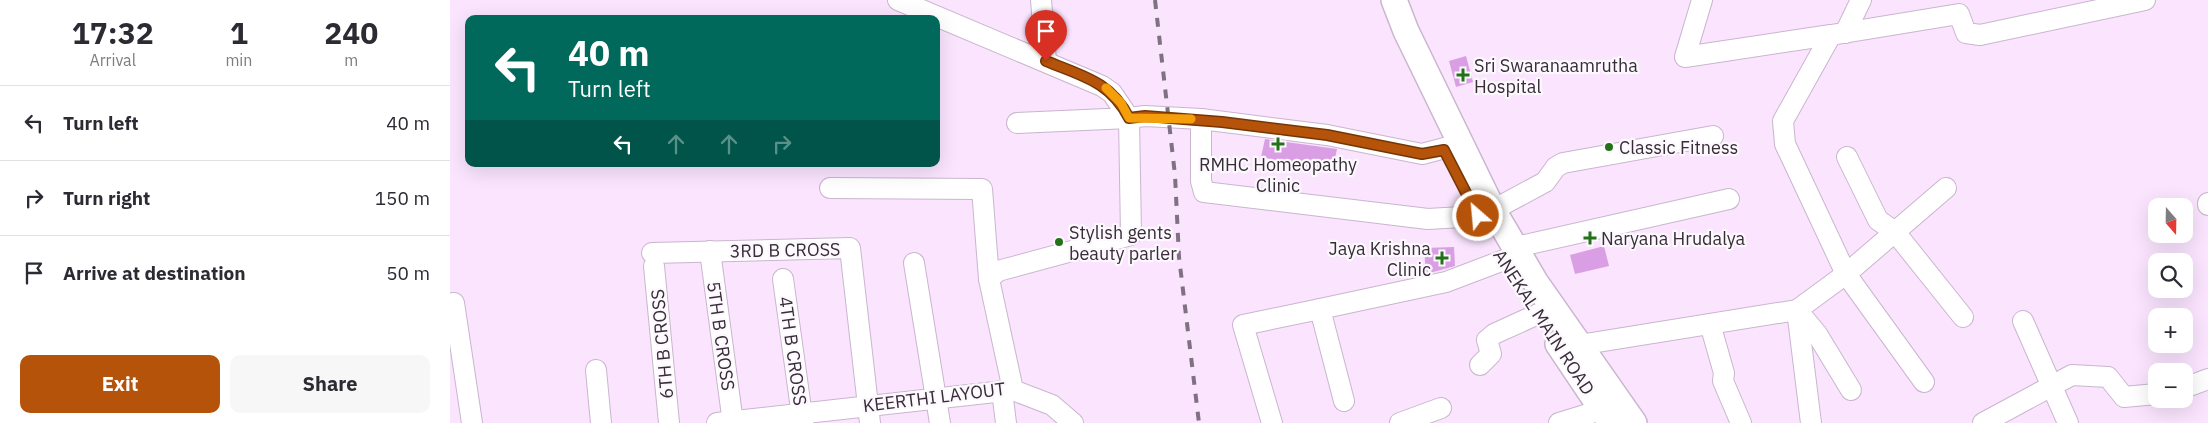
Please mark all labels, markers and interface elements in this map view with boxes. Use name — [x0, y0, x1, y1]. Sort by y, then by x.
pin — [1025, 10, 1067, 61]
text: 17:32 — [72, 13, 154, 52]
text: 1 — [230, 13, 248, 52]
text: 240 — [324, 13, 378, 52]
icon: arrive — [1032, 17, 1060, 45]
text: 40 m — [568, 30, 650, 76]
icon: left — [485, 35, 550, 100]
text: Arrival — [89, 50, 136, 70]
text: min — [225, 50, 252, 70]
text: m — [344, 50, 358, 70]
place label: Sri Swaranaamrutha Hospital — [1474, 54, 1638, 98]
marker: Sri Swaranaamrutha Hospital — [1456, 68, 1470, 82]
text: Turn left — [568, 74, 651, 103]
icon: left — [20, 109, 48, 137]
text: Turn left — [63, 111, 139, 135]
text: 40 m — [386, 111, 430, 135]
icon: left — [609, 130, 637, 158]
icon: ahead — [662, 130, 690, 158]
icon: ahead — [715, 130, 743, 158]
icon: right — [768, 130, 796, 158]
place label: Classic Fitness — [1619, 136, 1738, 159]
marker: RMHC Homeopathy Clinic — [1271, 137, 1285, 151]
marker: Classic Fitness — [1603, 141, 1615, 153]
place label: RMHC Homeopathy Clinic — [1199, 153, 1357, 197]
icon: right — [20, 184, 48, 212]
text: Turn right — [63, 186, 150, 210]
text: 150 m — [375, 186, 430, 210]
position arrow — [1451, 189, 1503, 241]
north arrow — [2148, 198, 2192, 242]
map controls — [2148, 198, 2193, 408]
place label: Stylish gents beauty parler — [1069, 221, 1177, 265]
place label: Naryana Hrudalya — [1601, 227, 1746, 250]
marker: Naryana Hrudalya — [1583, 231, 1597, 245]
marker: Stylish gents beauty parler — [1053, 236, 1065, 248]
place label: Jaya Krishna Clinic — [1329, 237, 1431, 281]
street label: 3RD B CROSS — [729, 238, 841, 262]
street label: ANEKAL MAIN ROAD — [1488, 245, 1600, 399]
marker: Jaya Krishna Clinic — [1435, 251, 1449, 265]
button: search — [2148, 253, 2193, 298]
icon: arrive — [20, 259, 48, 287]
text: Arrive at destination — [63, 261, 246, 285]
text: 50 m — [386, 261, 430, 285]
street label: 5TH B CROSS — [702, 280, 740, 392]
street label: 6TH B CROSS — [646, 288, 678, 400]
street label: 4TH B CROSS — [774, 295, 812, 407]
button: + — [2148, 308, 2193, 353]
button: Exit — [20, 355, 220, 413]
button: Share — [230, 355, 430, 413]
button: − — [2148, 363, 2193, 408]
street label: KEERTHI LAYOUT — [862, 377, 1006, 417]

